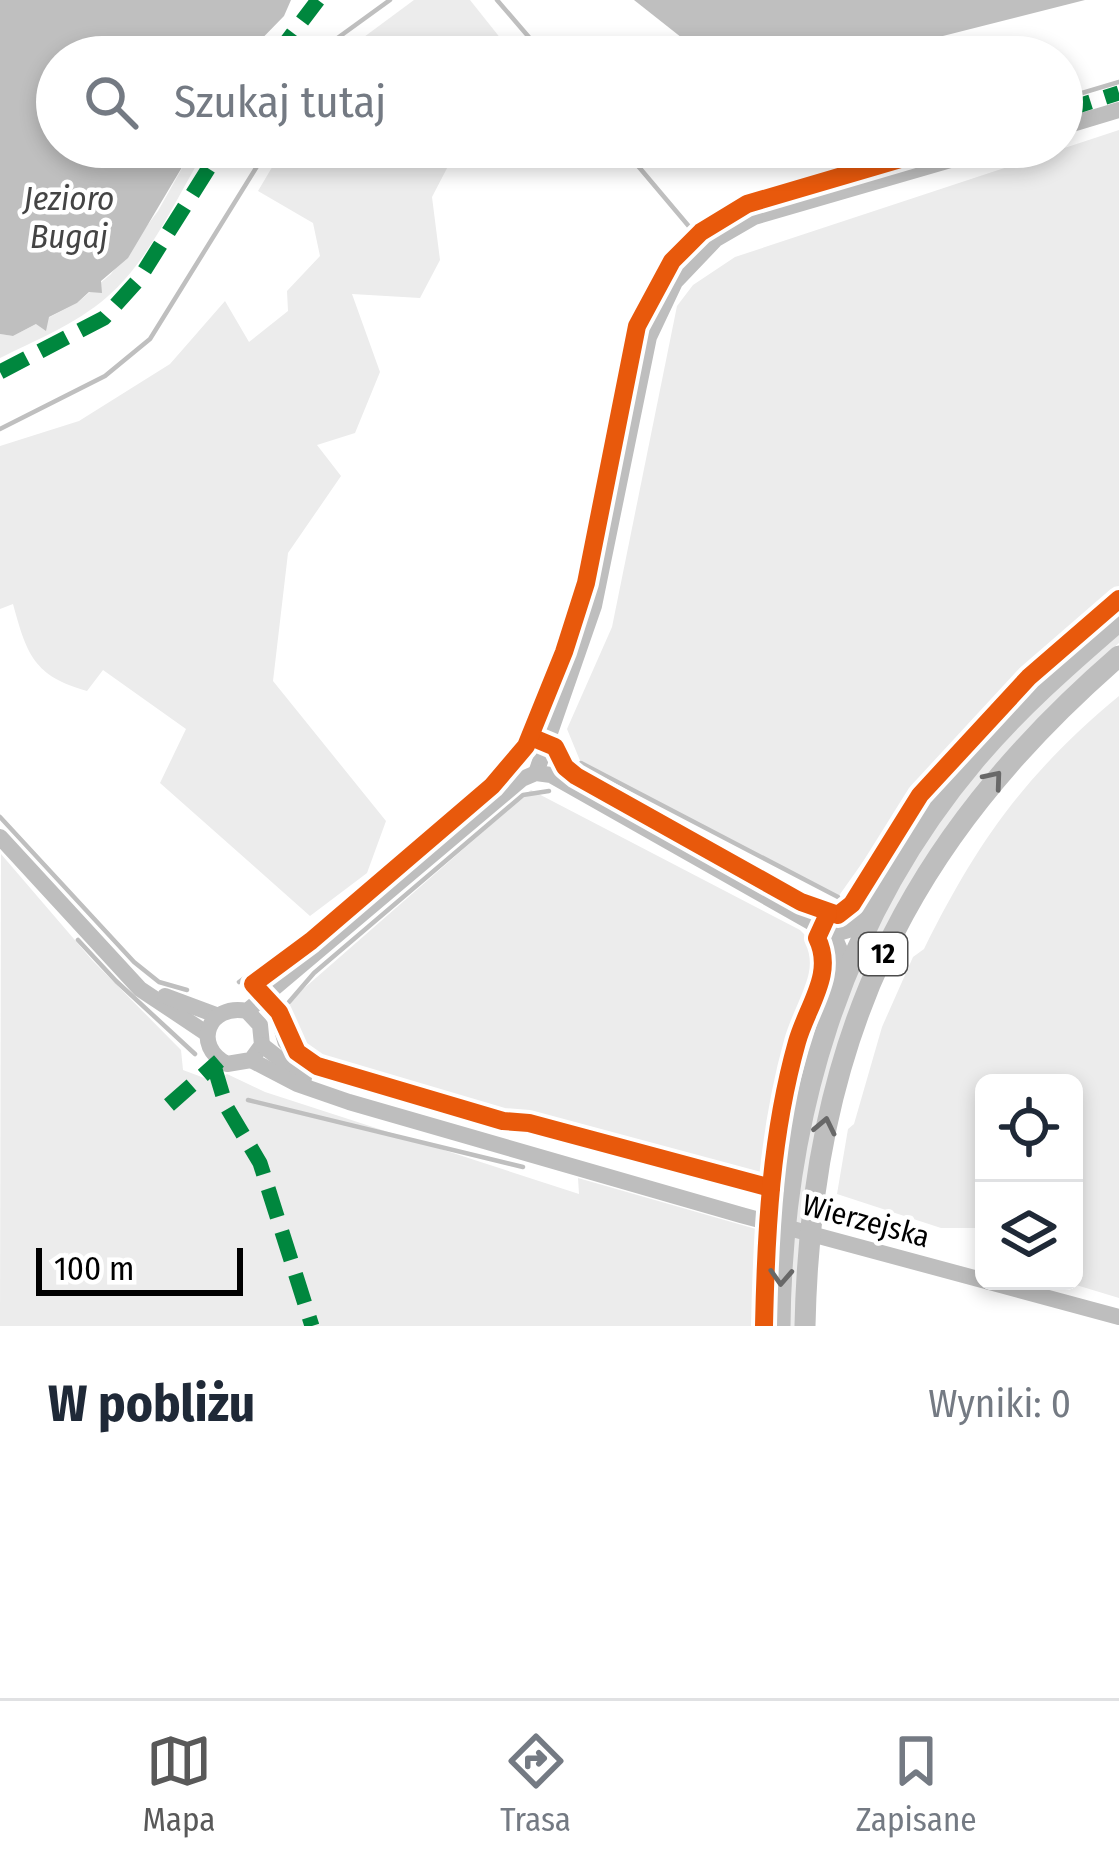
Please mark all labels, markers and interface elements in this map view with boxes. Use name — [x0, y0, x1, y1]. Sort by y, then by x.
search box — [36, 36, 1083, 168]
icon: search — [78, 69, 144, 135]
text: Szukaj tutaj — [174, 75, 386, 129]
water label: Jezioro Bugaj — [22, 179, 114, 257]
one-way arrow — [979, 771, 1001, 793]
road number: 12 — [859, 933, 907, 975]
map controls — [975, 1074, 1083, 1290]
button: locate — [975, 1074, 1083, 1182]
one-way arrow — [811, 1117, 836, 1137]
button: layers — [975, 1182, 1083, 1290]
street label: Wierzejska — [799, 1187, 933, 1255]
scale bar — [36, 1242, 243, 1295]
text: 100 m — [54, 1249, 134, 1289]
one-way arrow — [768, 1268, 794, 1287]
text: W pobliżu — [48, 1373, 255, 1435]
text: Wyniki: 0 — [928, 1381, 1071, 1427]
tab: Mapa — [142, 1728, 215, 1840]
tab: Trasa — [500, 1728, 571, 1840]
tab: Zapisane — [856, 1728, 977, 1840]

